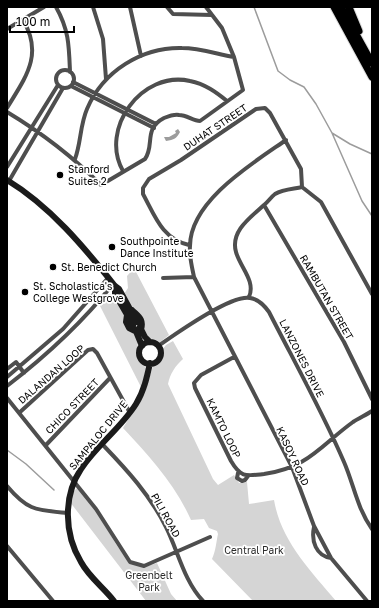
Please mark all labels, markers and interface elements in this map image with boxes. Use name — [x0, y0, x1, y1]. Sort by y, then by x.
scale bar — [10, 8, 74, 34]
text: 100 m — [16, 14, 50, 29]
street label: DUHAT STREET — [181, 101, 249, 153]
place label: Stanford Suites 2 — [68, 163, 110, 187]
marker: Stanford Suites 2 — [55, 170, 65, 180]
place label: Southpointe Dance Institute — [120, 235, 194, 259]
marker: Southpointe Dance Institute — [107, 242, 117, 252]
street label: RAMBUTAN STREET — [298, 252, 356, 342]
place label: St. Benedict Church — [61, 261, 157, 273]
marker: St. Benedict Church — [48, 262, 58, 272]
place label: St. Scholastica's College Westgrove — [33, 280, 124, 304]
marker: St. Scholastica's College Westgrove — [20, 287, 30, 297]
street label: LANZONES DRIVE — [277, 317, 327, 399]
street label: DALANDAN LOOP — [15, 342, 87, 406]
street label: CHICO STREET — [43, 376, 101, 436]
street label: KAMTO LOOP — [204, 396, 244, 460]
street label: SAMPALOC DRIVE — [66, 398, 130, 472]
street label: KASOY ROAD — [274, 425, 312, 487]
street label: PILI ROAD — [149, 491, 183, 539]
park label: Central Park — [224, 544, 284, 556]
park label: Greenbelt Park — [125, 569, 173, 593]

